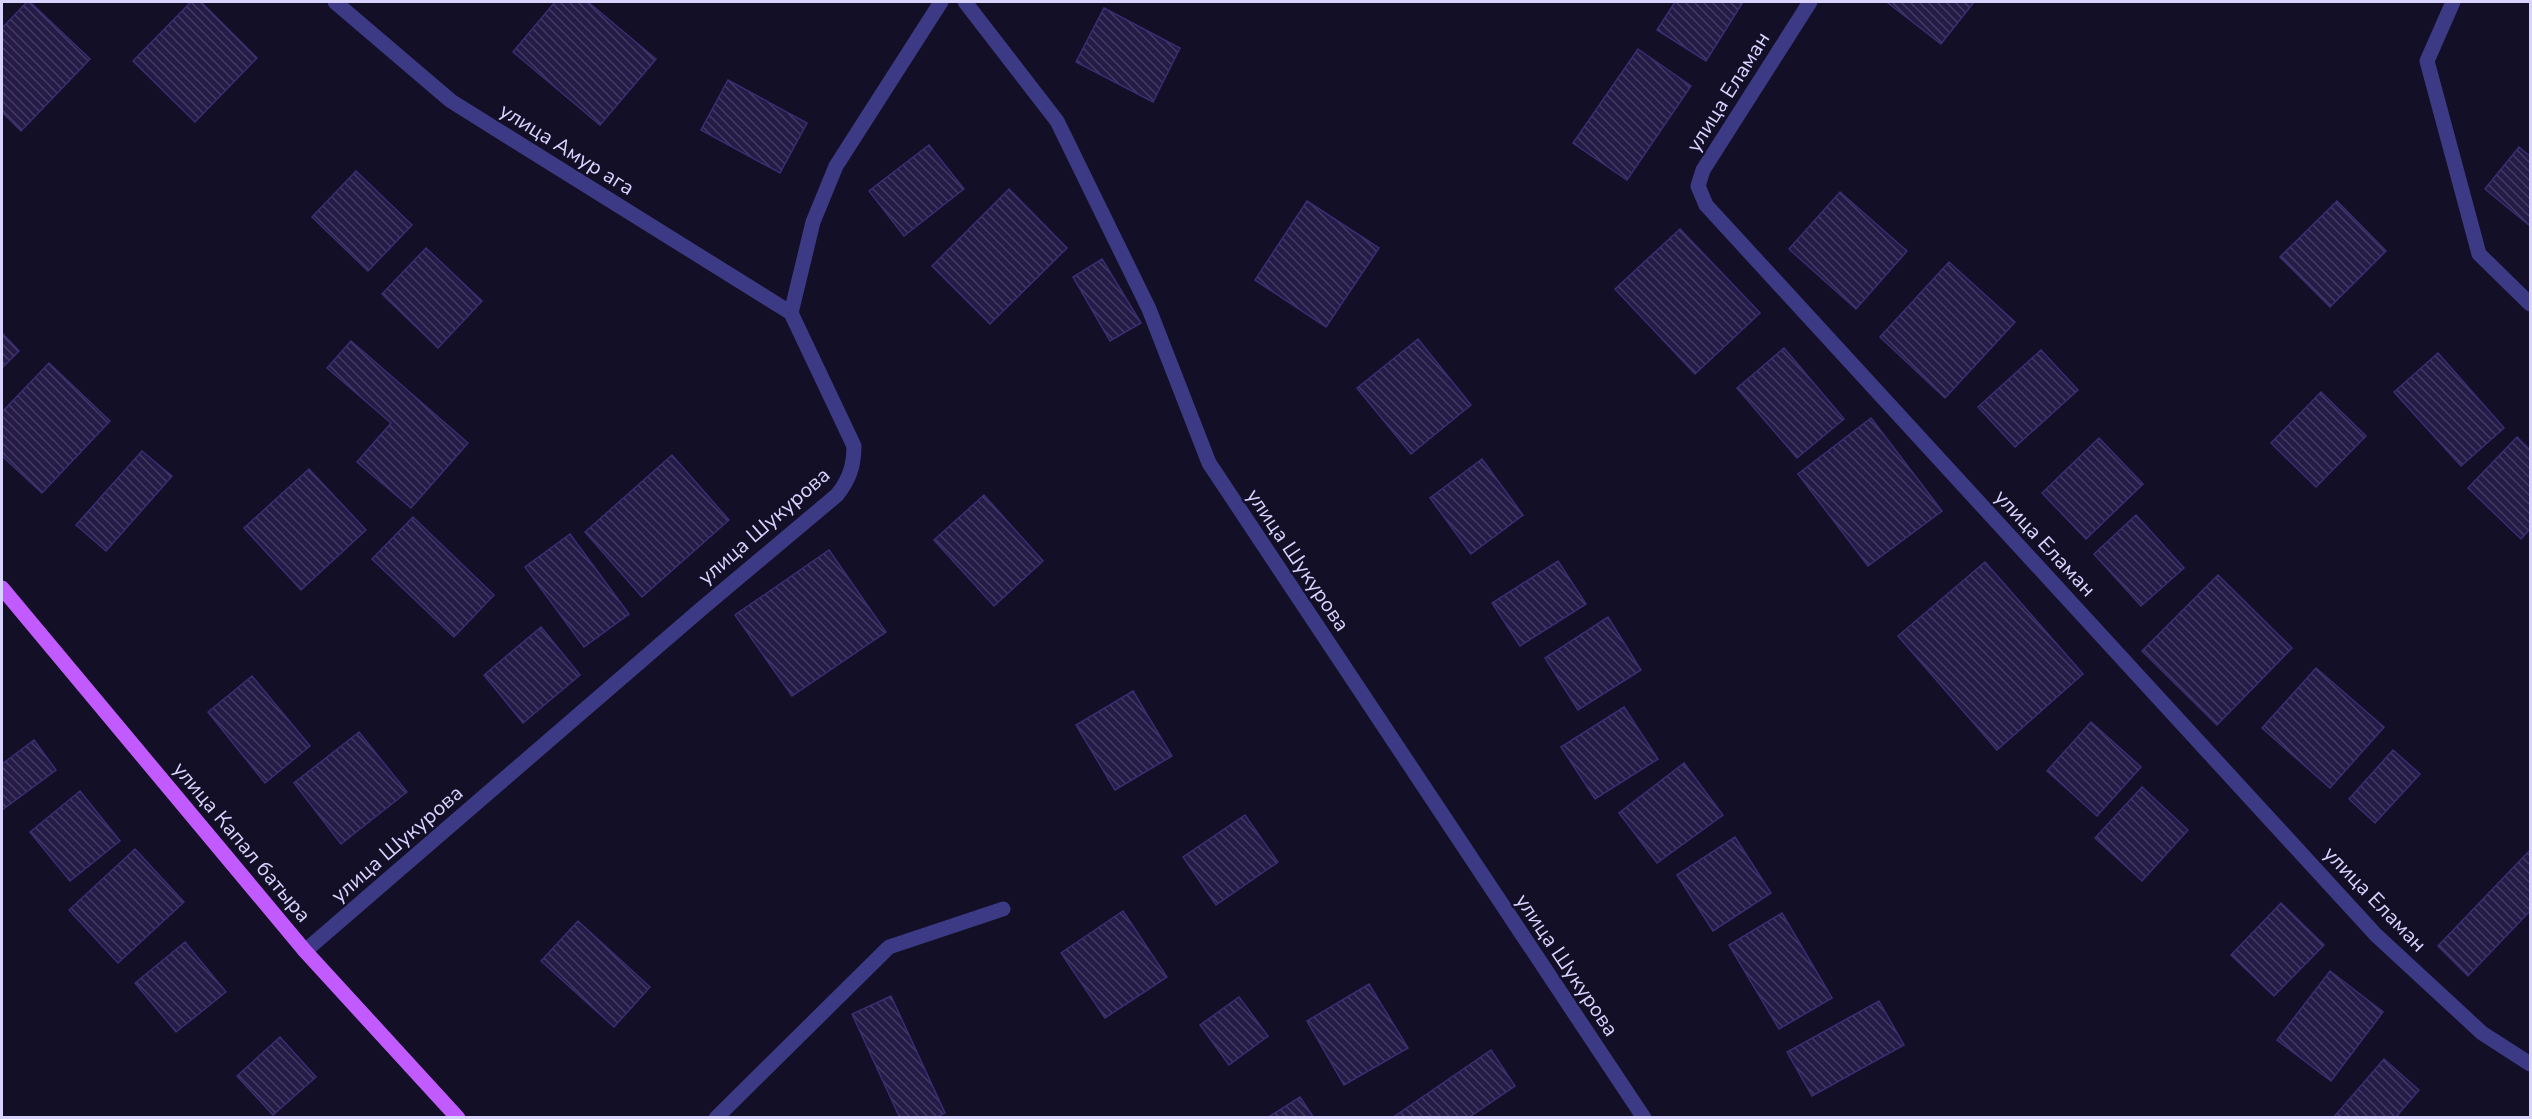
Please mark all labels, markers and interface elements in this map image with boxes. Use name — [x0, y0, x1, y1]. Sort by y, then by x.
street label: улица Еламан — [1680, 26, 1776, 158]
street label: улица Амур ага — [494, 96, 640, 202]
street label: улица Шукурова — [692, 461, 836, 591]
street label: улица Шукурова — [1240, 483, 1356, 637]
street label: улица Еламан — [1988, 483, 2102, 603]
street label: улица Капал батыра — [167, 756, 317, 928]
street label: улица Шукурова — [325, 779, 469, 909]
street label: улица Еламан — [2317, 840, 2433, 958]
street label: улица Шукурова — [1509, 888, 1625, 1042]

